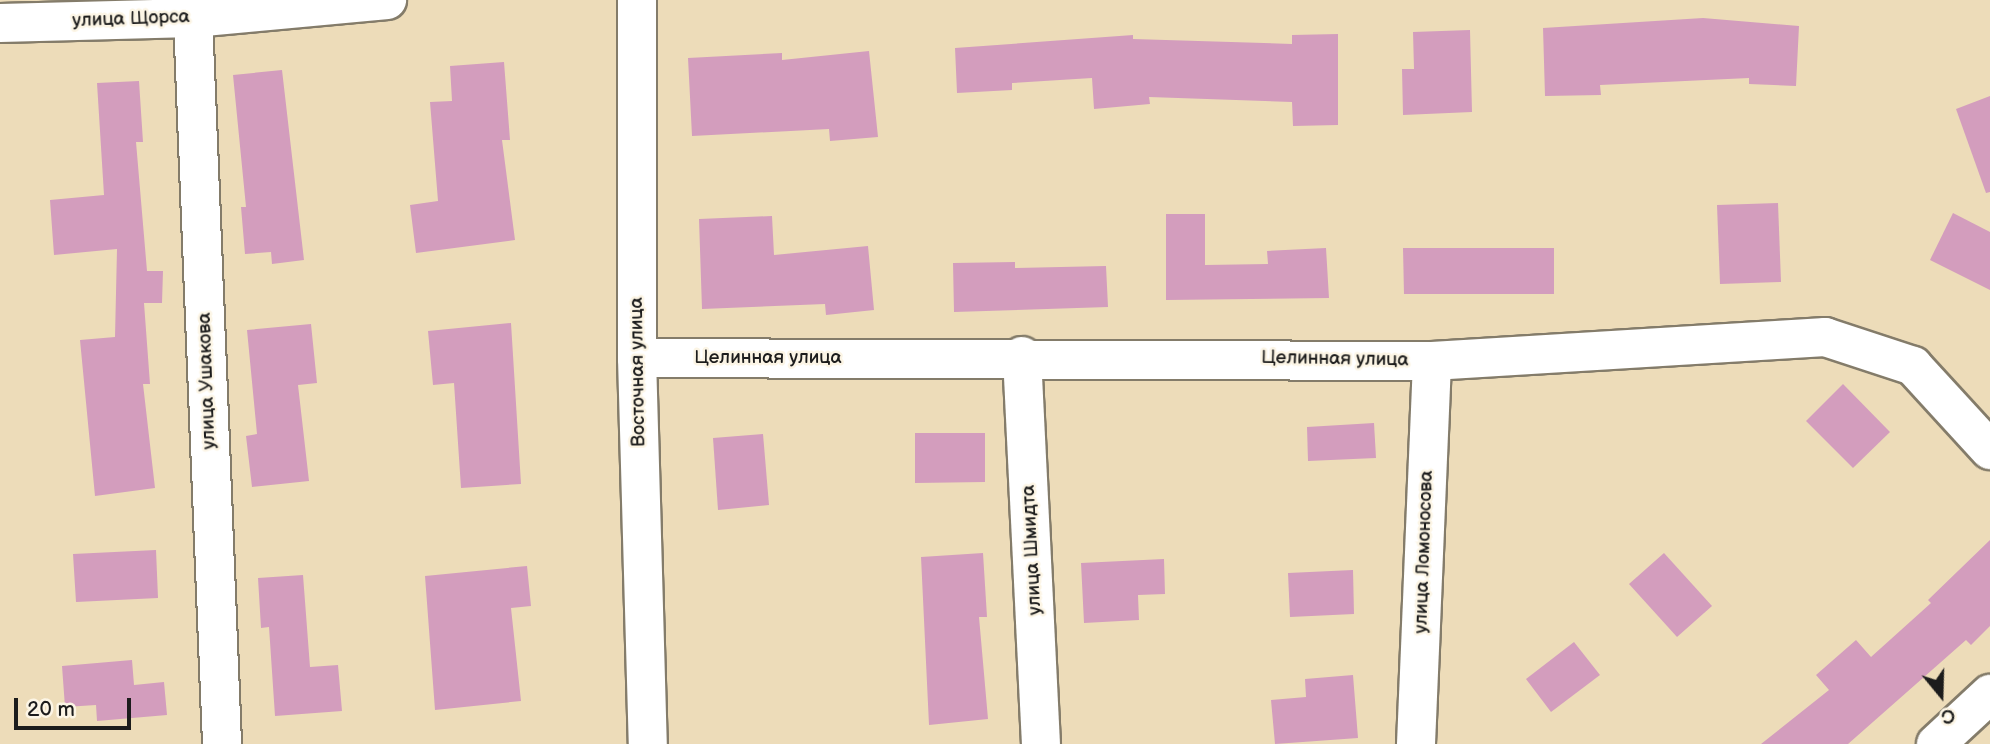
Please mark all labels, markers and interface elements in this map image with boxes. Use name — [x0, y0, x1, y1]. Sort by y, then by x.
street label: улица Щорса — [72, 6, 190, 32]
street label: Восточная улица — [625, 297, 651, 447]
street label: улица Ушакова — [193, 312, 221, 450]
street label: Целинная улица — [1261, 346, 1409, 372]
street label: Целинная улица — [694, 347, 842, 369]
street label: улица Ломоносова — [1410, 470, 1438, 634]
street label: улица Шмидта — [1017, 484, 1047, 616]
north arrow — [1906, 660, 1976, 730]
scale bar — [18, 684, 135, 728]
text: 20 m — [27, 697, 75, 722]
text: С — [1938, 702, 1958, 728]

